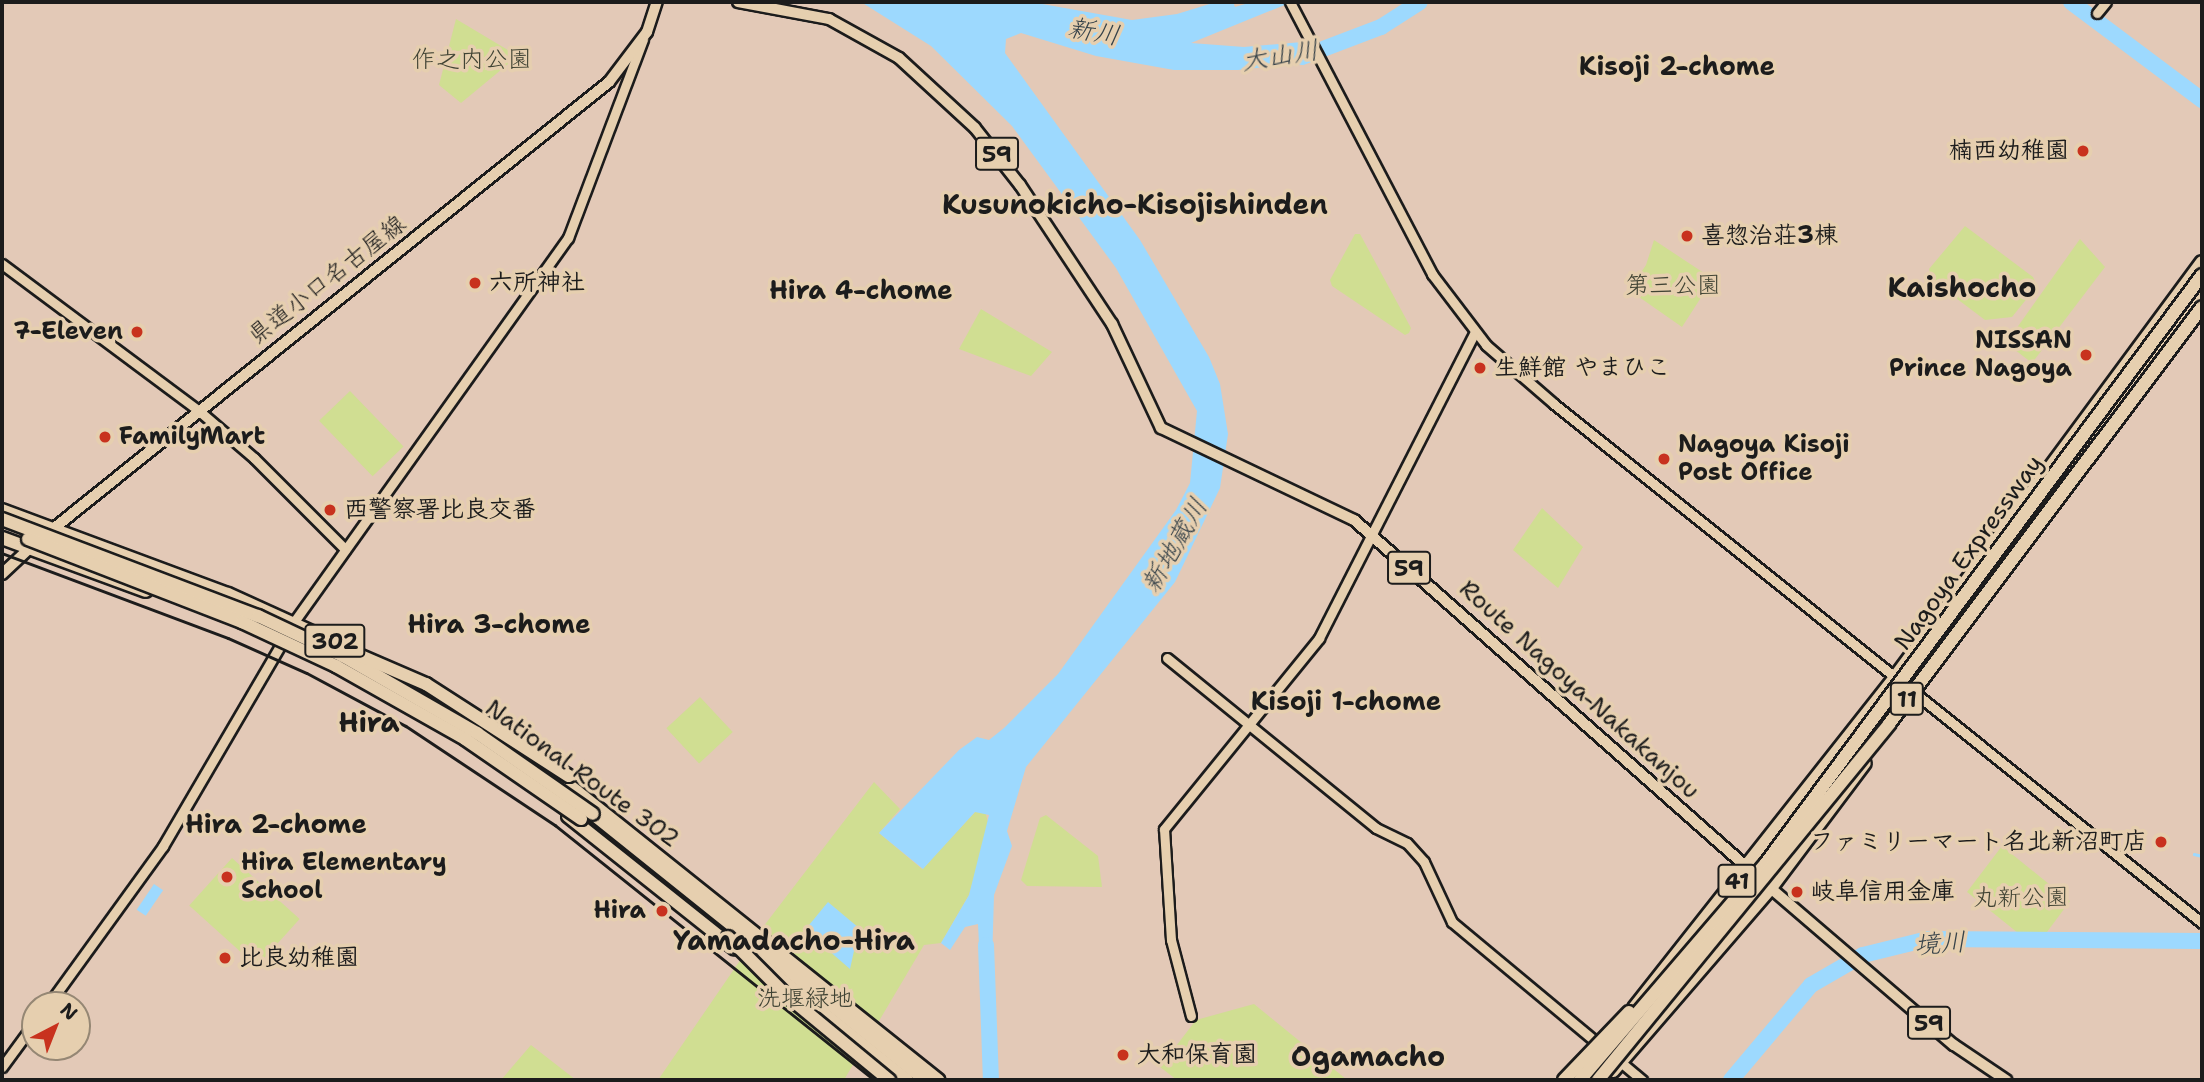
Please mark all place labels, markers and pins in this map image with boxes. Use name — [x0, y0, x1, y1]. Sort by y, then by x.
place label: 楠西幼稚園 — [1949, 137, 2069, 165]
marker: 楠西幼稚園 — [2075, 143, 2091, 159]
place label: 喜惣治荘3棟 — [1701, 222, 1838, 250]
marker: 喜惣治荘3棟 — [1679, 228, 1695, 244]
place label: 六所神社 — [489, 269, 585, 297]
marker: 六所神社 — [467, 275, 483, 291]
place label: 7-Eleven — [13, 318, 123, 346]
marker: 7-Eleven — [129, 324, 145, 340]
place label: NISSAN Prince Nagoya — [1889, 327, 2072, 383]
marker: NISSAN Prince Nagoya — [2078, 347, 2094, 363]
place label: 生鮮館 やまひこ — [1494, 354, 1670, 382]
marker: 生鮮館 やまひこ — [1472, 360, 1488, 376]
place label: FamilyMart — [119, 423, 265, 451]
marker: FamilyMart — [97, 429, 113, 445]
place label: Nagoya Kisoji Post Office — [1678, 431, 1850, 487]
marker: Nagoya Kisoji Post Office — [1656, 451, 1672, 467]
place label: 西警察署比良交番 — [344, 496, 536, 524]
marker: 西警察署比良交番 — [322, 502, 338, 518]
place label: ファミリーマート名北新沼町店 — [1811, 828, 2147, 856]
marker: ファミリーマート名北新沼町店 — [2153, 834, 2169, 850]
place label: Hira Elementary School — [241, 849, 447, 905]
marker: Hira Elementary School — [219, 869, 235, 885]
place label: 岐阜信用金庫 — [1811, 878, 1955, 906]
marker: 岐阜信用金庫 — [1789, 884, 1805, 900]
place label: Hira — [594, 897, 646, 925]
marker: Hira — [652, 901, 672, 921]
place label: 比良幼稚園 — [239, 944, 359, 972]
marker: 比良幼稚園 — [217, 950, 233, 966]
place label: 大和保育園 — [1137, 1041, 1257, 1069]
marker: 大和保育園 — [1115, 1047, 1131, 1063]

